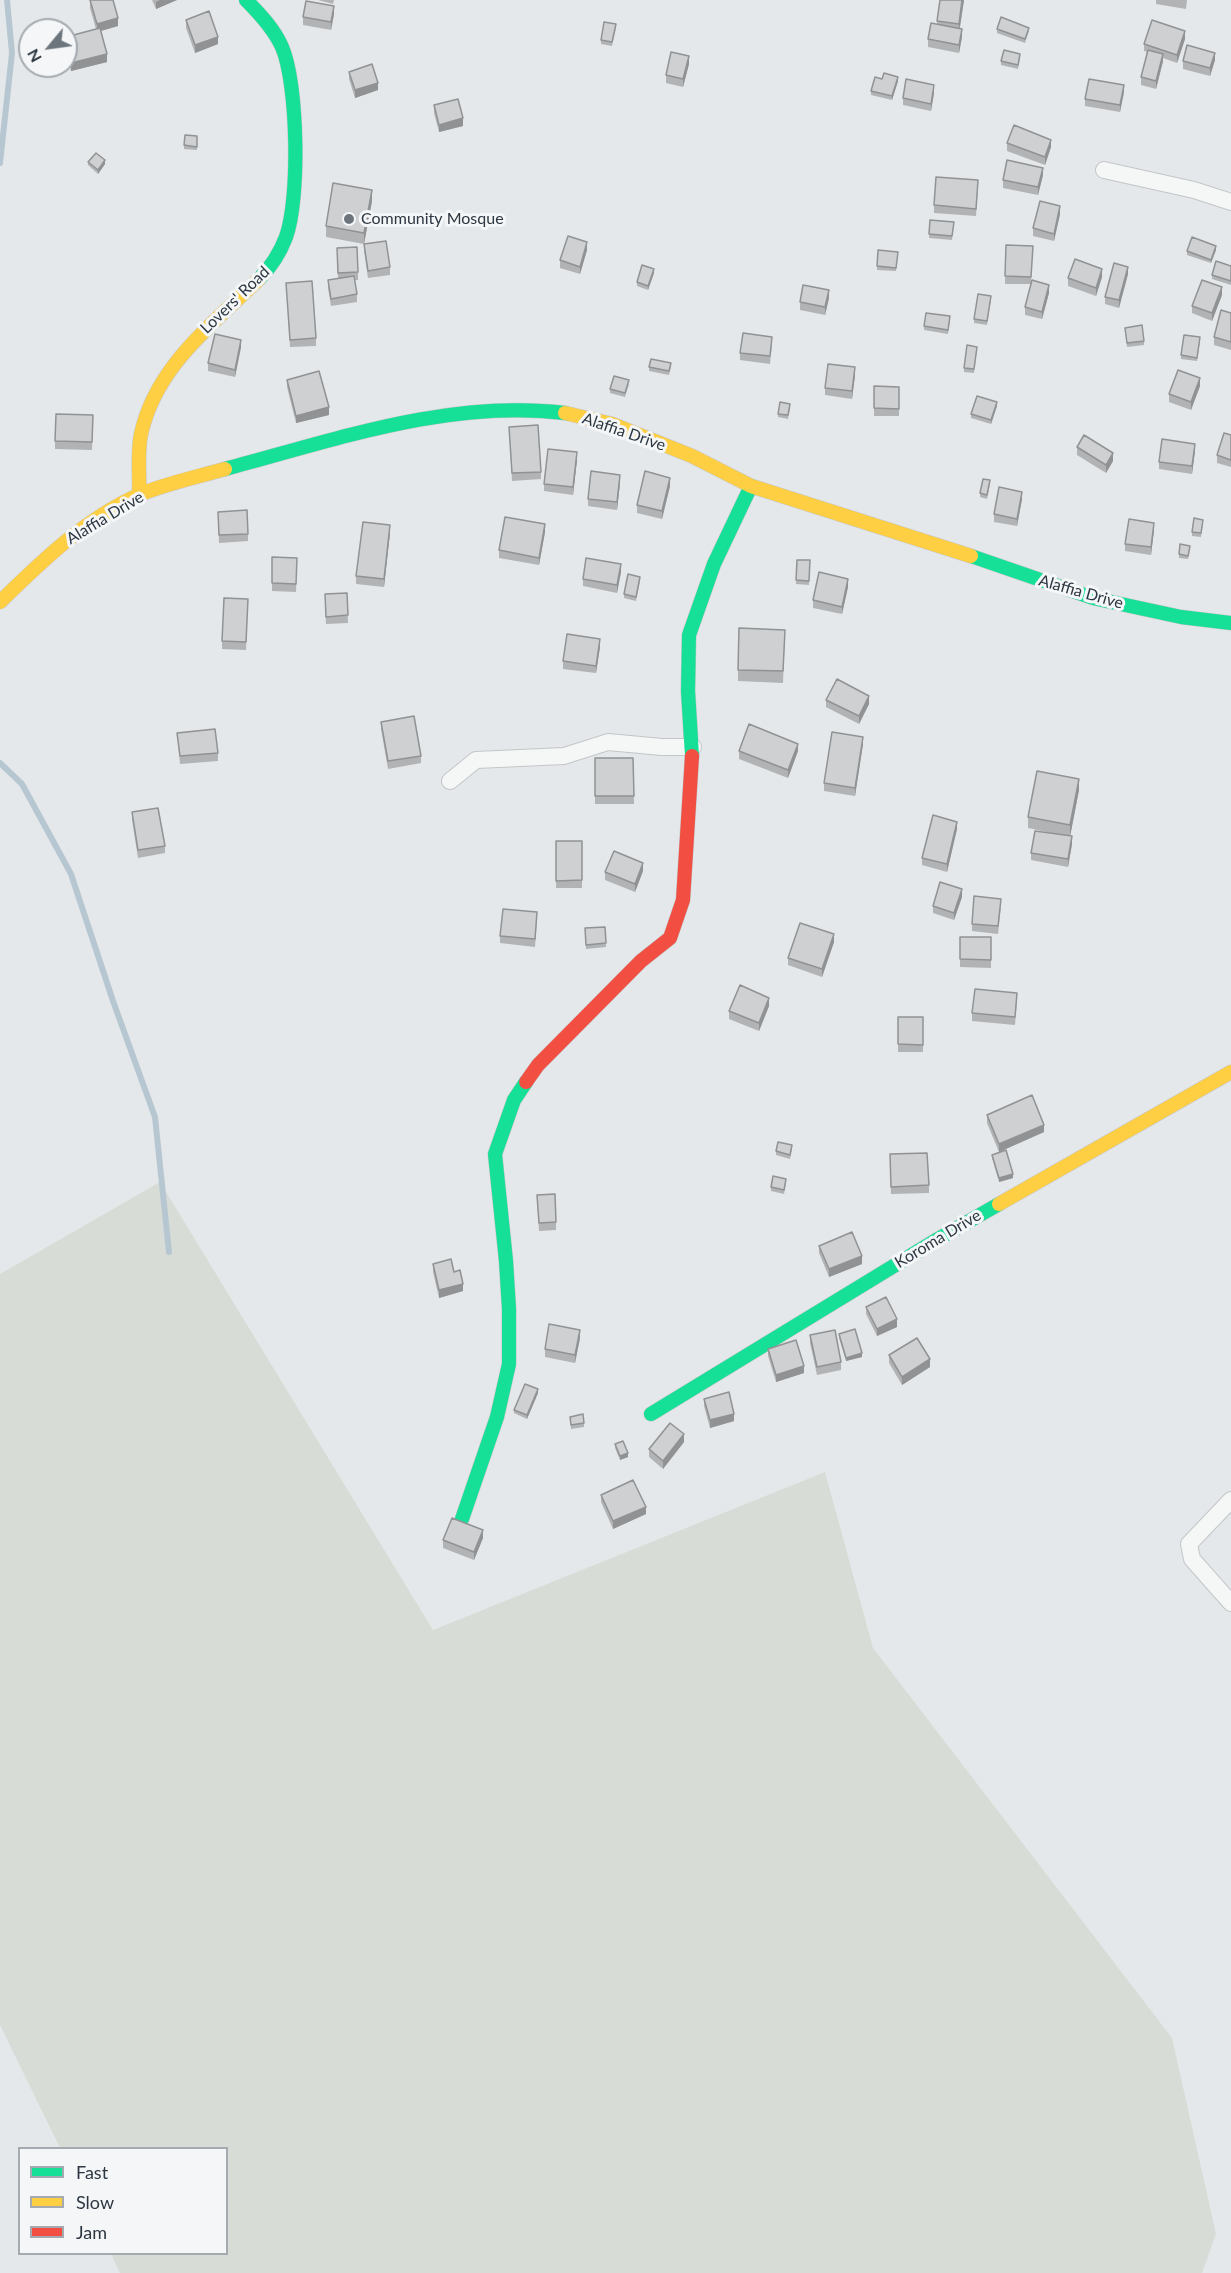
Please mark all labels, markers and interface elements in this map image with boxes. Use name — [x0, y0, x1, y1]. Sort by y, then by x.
north arrow — [18, 18, 78, 78]
text: N — [22, 46, 45, 66]
place label: Community Mosque — [361, 209, 504, 229]
marker: Community Mosque — [342, 212, 356, 226]
street label: Lovers' Road — [196, 262, 274, 338]
street label: Alaffia Drive — [580, 409, 668, 455]
street label: Alaffia Drive — [63, 487, 147, 549]
street label: Alaffia Drive — [1037, 571, 1125, 613]
street label: Koroma Drive — [891, 1206, 985, 1272]
legend — [18, 2147, 228, 2255]
text: Fast — [76, 2161, 108, 2183]
text: Slow — [76, 2191, 114, 2213]
text: Jam — [76, 2221, 107, 2243]

